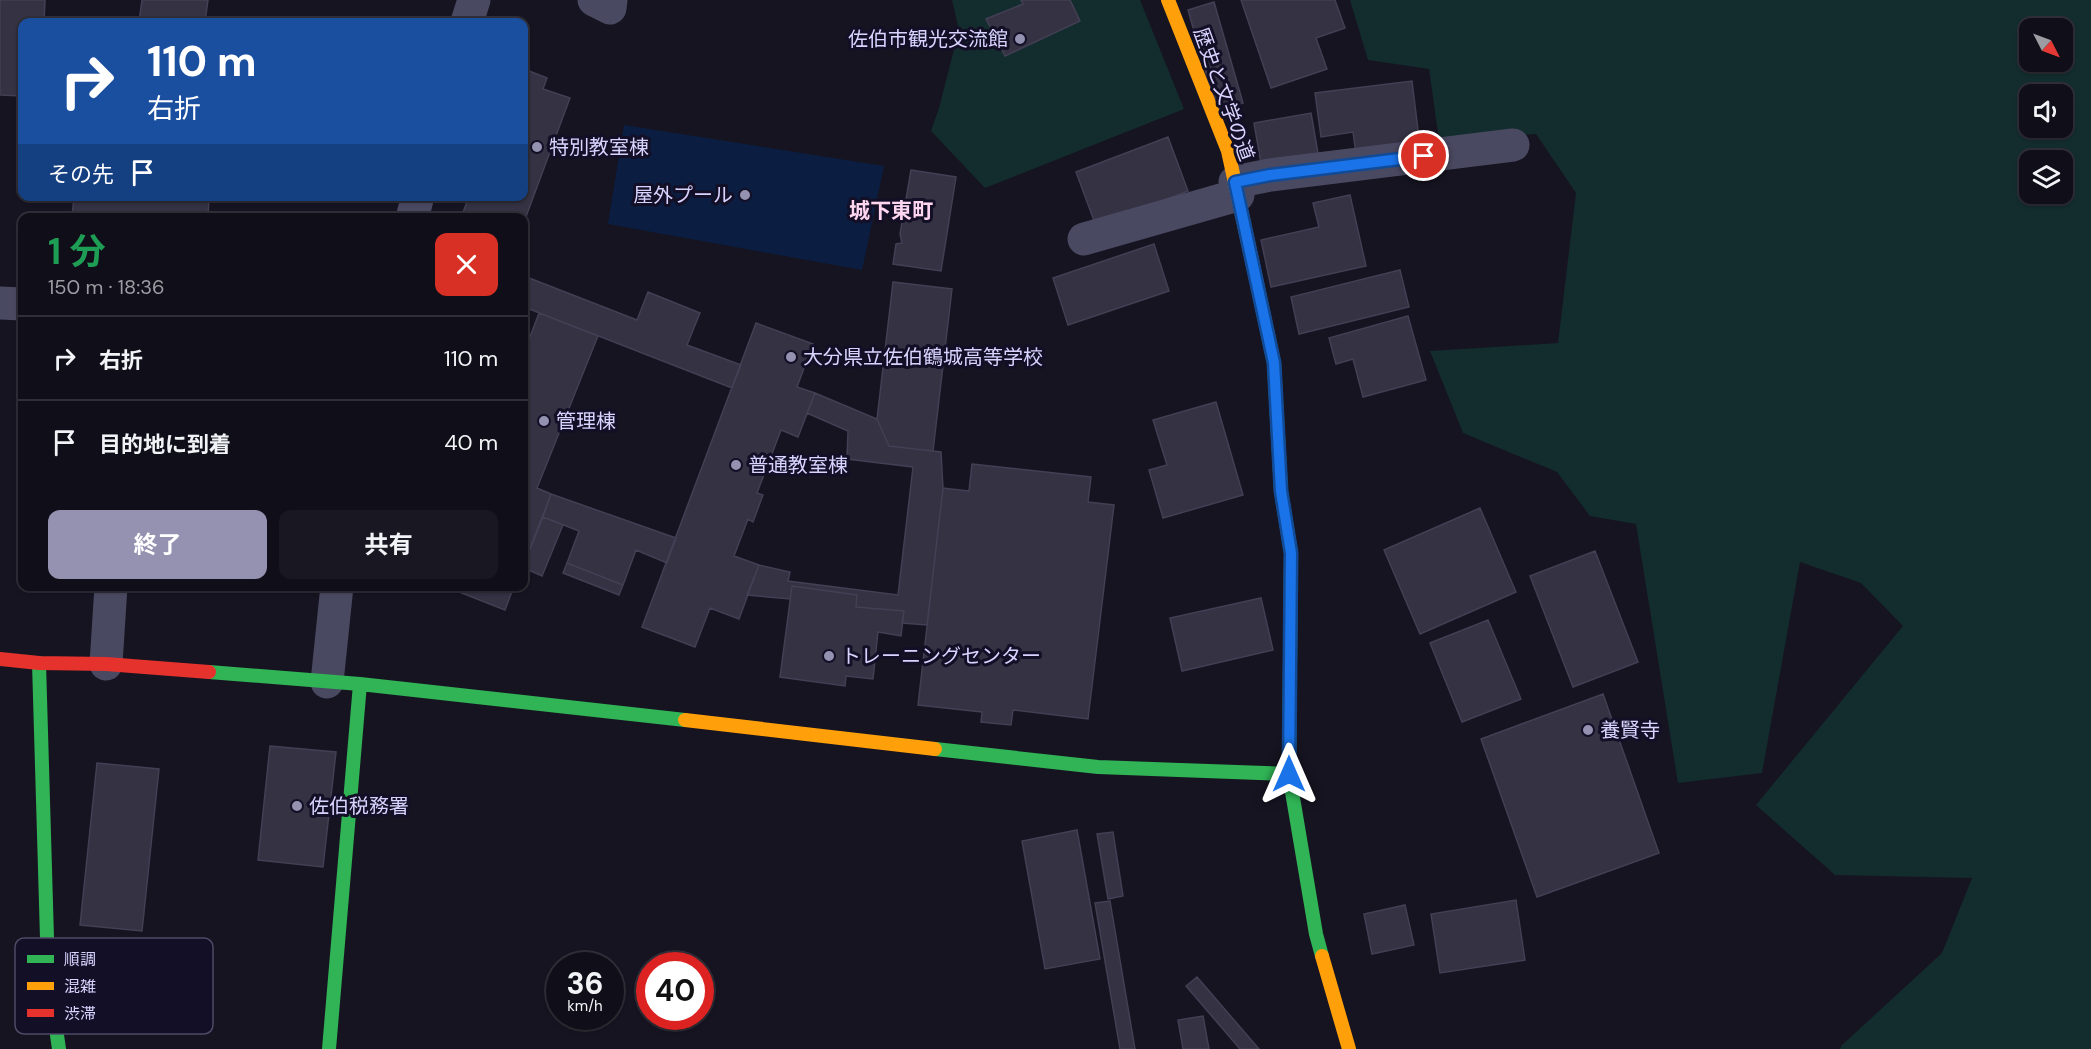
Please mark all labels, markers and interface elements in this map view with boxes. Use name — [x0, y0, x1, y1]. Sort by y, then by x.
north arrow — [2019, 18, 2073, 72]
map controls — [2019, 18, 2073, 204]
street label: 歴史と文学の道 — [1188, 24, 1260, 164]
place label: 佐伯市観光交流館 — [848, 26, 1008, 52]
marker: 佐伯市観光交流館 — [1013, 32, 1027, 46]
text: 110 m — [147, 34, 257, 89]
icon: right — [48, 42, 126, 120]
button: sound — [2019, 84, 2073, 138]
text: 右折 — [147, 91, 201, 126]
pin — [1398, 130, 1449, 181]
place label: 特別教室棟 — [549, 134, 649, 160]
icon: arrive — [1407, 139, 1440, 172]
marker: 特別教室棟 — [530, 140, 544, 154]
button: layers — [2019, 150, 2073, 204]
icon: arrive — [126, 156, 159, 189]
text: その先 — [48, 160, 114, 189]
place label: 屋外プール — [633, 182, 733, 208]
marker: 屋外プール — [738, 188, 752, 202]
district label: 城下東町 — [849, 197, 933, 225]
text: 1 分 — [48, 228, 106, 275]
button: close — [435, 233, 498, 296]
text: 150 m · 18:36 — [48, 274, 165, 300]
icon: right — [48, 342, 81, 375]
text: 110 m — [444, 344, 498, 373]
place label: 大分県立佐伯鶴城高等学校 — [803, 344, 1043, 370]
text: 右折 — [99, 346, 143, 375]
marker: 大分県立佐伯鶴城高等学校 — [784, 350, 798, 364]
place label: 管理棟 — [556, 408, 616, 434]
marker: 管理棟 — [537, 414, 551, 428]
icon: arrive — [48, 426, 81, 459]
text: 40 m — [444, 428, 498, 457]
text: 目的地に到着 — [99, 430, 231, 459]
place label: 普通教室棟 — [748, 452, 848, 478]
marker: 普通教室棟 — [729, 458, 743, 472]
button: 終了 — [48, 510, 267, 579]
button: 共有 — [279, 510, 498, 579]
place label: トレーニングセンター — [841, 643, 1041, 669]
marker: トレーニングセンター — [822, 649, 836, 663]
place label: 養賢寺 — [1600, 717, 1660, 743]
marker: 養賢寺 — [1581, 723, 1595, 737]
position arrow — [1257, 742, 1321, 806]
place label: 佐伯税務署 — [309, 793, 409, 819]
marker: 佐伯税務署 — [290, 799, 304, 813]
legend — [15, 938, 213, 1034]
text: 順調 — [64, 949, 96, 970]
speed limit sign: 40 — [636, 952, 714, 1030]
text: 36 — [566, 964, 604, 1003]
text: 混雑 — [64, 976, 96, 997]
text: km/h — [567, 996, 603, 1016]
text: 渋滞 — [64, 1003, 96, 1024]

